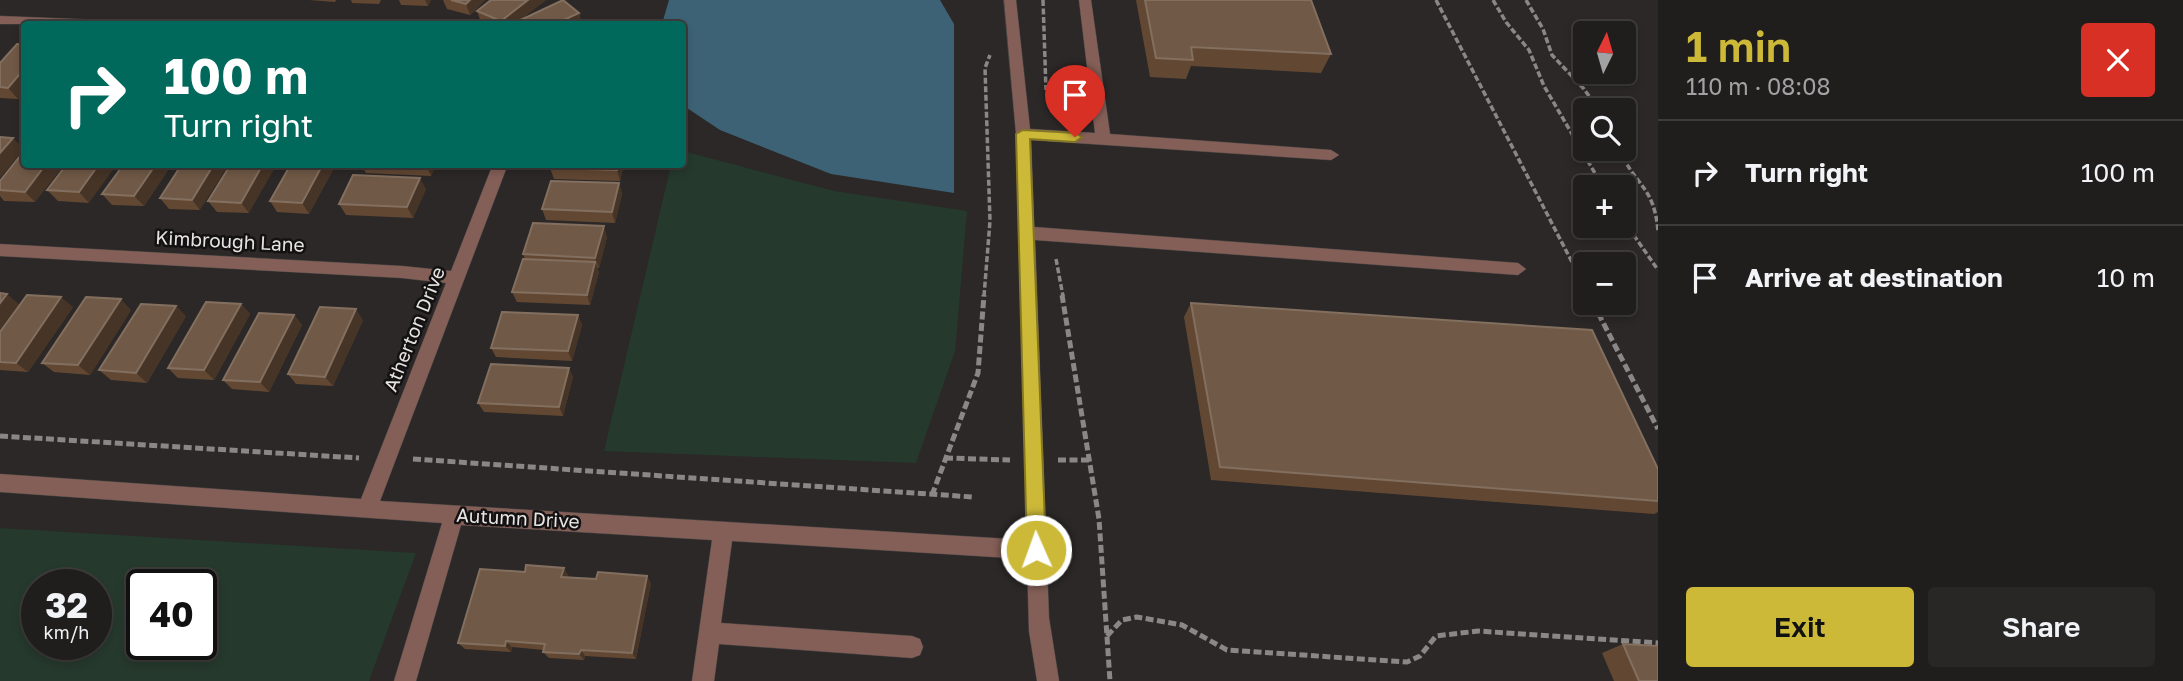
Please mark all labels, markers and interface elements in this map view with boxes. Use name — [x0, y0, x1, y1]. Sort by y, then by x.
north arrow — [1573, 21, 1636, 84]
map controls — [1573, 21, 1636, 315]
text: 1 min — [1686, 21, 1791, 71]
button: close — [2081, 23, 2155, 97]
text: 100 m — [164, 46, 308, 105]
icon: right — [49, 49, 140, 140]
pin — [1045, 65, 1105, 137]
text: 110 m · 08:08 — [1686, 72, 1831, 100]
icon: arrive — [1056, 76, 1094, 114]
button: search — [1573, 98, 1636, 161]
text: Turn right — [164, 106, 313, 144]
icon: right — [1686, 154, 1724, 192]
text: Turn right — [1745, 157, 1868, 188]
text: 100 m — [2081, 157, 2155, 188]
button: + — [1573, 175, 1636, 238]
street label: Kimbrough Lane — [155, 225, 305, 256]
button: − — [1573, 252, 1636, 315]
icon: arrive — [1686, 259, 1724, 297]
text: Arrive at destination — [1745, 262, 2003, 293]
text: 10 m — [2097, 262, 2155, 293]
street label: Atherton Drive — [378, 263, 449, 395]
street label: Autumn Drive — [456, 503, 580, 532]
position arrow — [999, 513, 1073, 587]
speed limit sign: 40 — [126, 569, 217, 660]
text: 32 — [45, 584, 88, 626]
button: Exit — [1686, 587, 1914, 667]
button: Share — [1928, 587, 2155, 667]
text: km/h — [44, 621, 89, 643]

